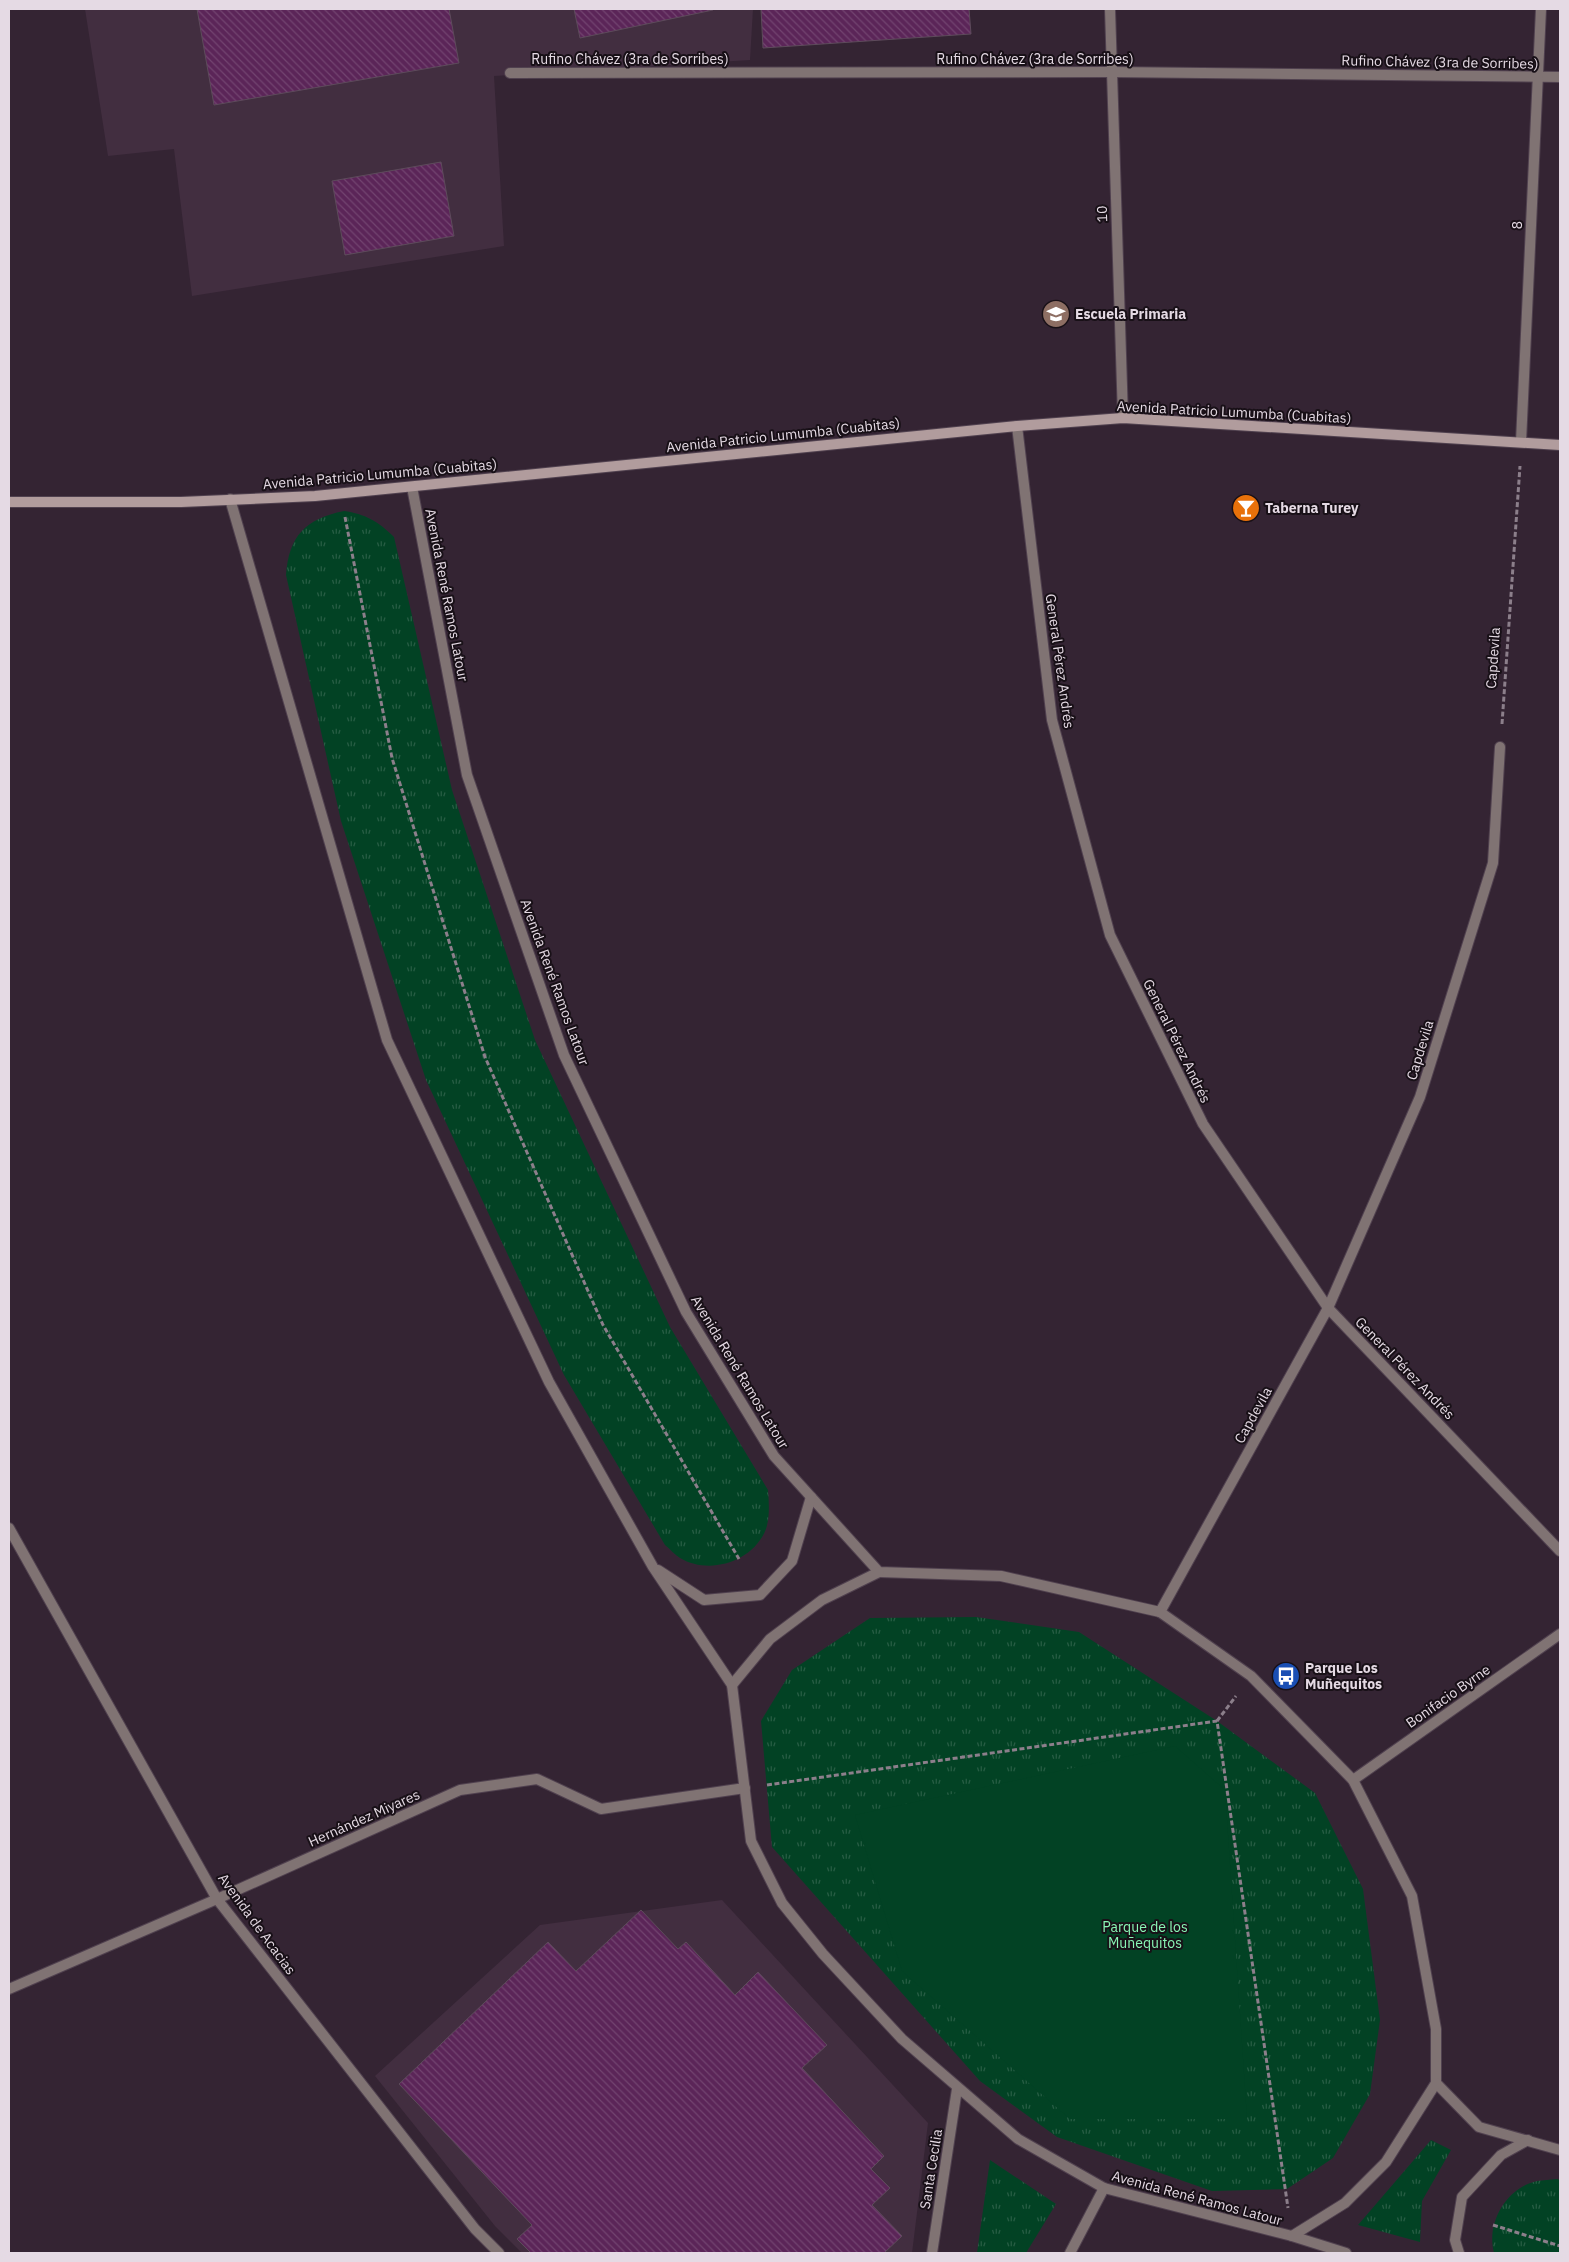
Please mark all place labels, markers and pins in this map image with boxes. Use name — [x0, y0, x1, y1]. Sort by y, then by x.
school or university icon: Escuela Primaria — [1041, 299, 1071, 329]
place label: Escuela Primaria — [1075, 305, 1186, 323]
bar icon: Taberna Turey — [1231, 493, 1261, 523]
place label: Taberna Turey — [1265, 499, 1359, 517]
place label: Parque Los Muñequitos — [1305, 1659, 1382, 1693]
bus stop icon: Parque Los Muñequitos — [1271, 1661, 1301, 1691]

